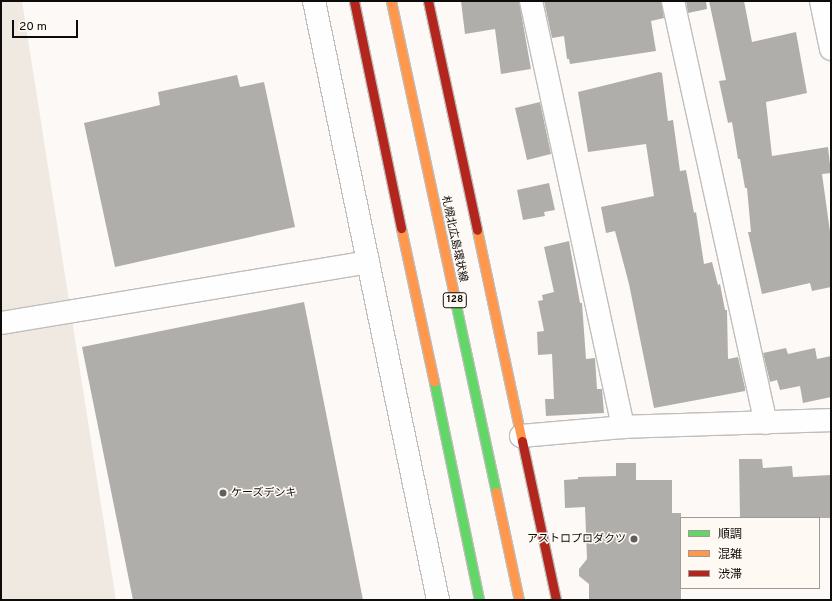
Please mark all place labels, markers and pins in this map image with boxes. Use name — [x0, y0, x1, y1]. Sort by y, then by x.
place label: ケーズデンキ — [231, 486, 297, 500]
marker: ケーズデンキ — [218, 488, 228, 498]
place label: アストロプロダクツ — [527, 532, 626, 546]
marker: アストロプロダクツ — [629, 534, 639, 544]

